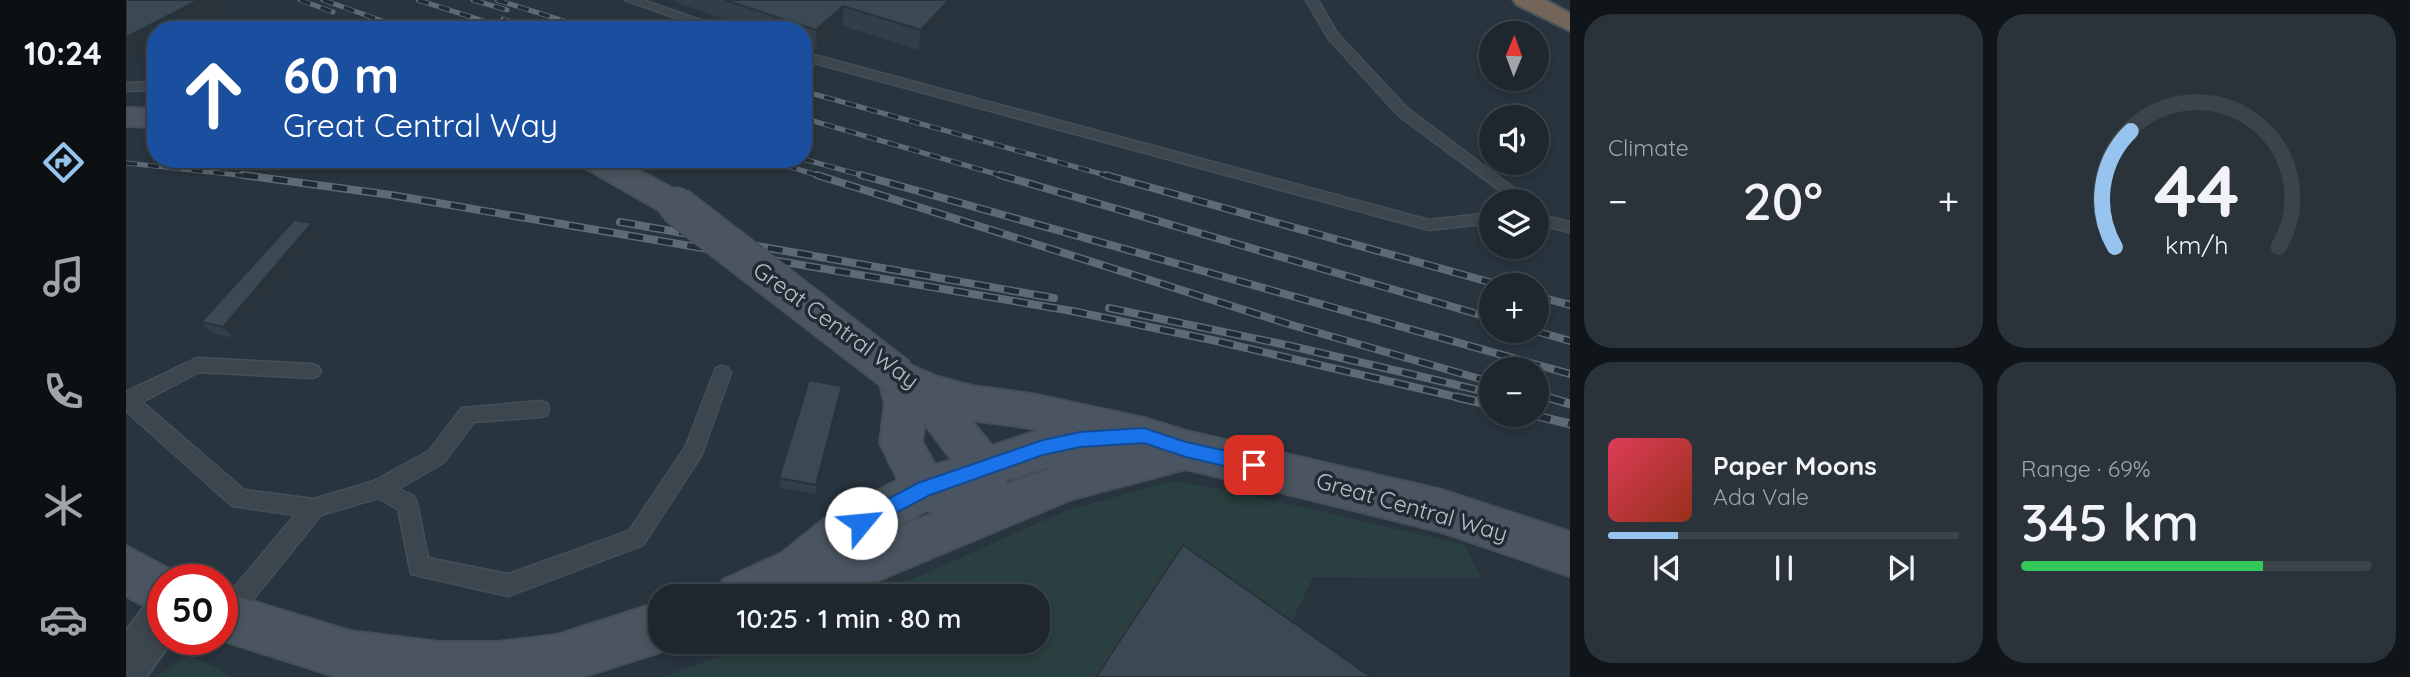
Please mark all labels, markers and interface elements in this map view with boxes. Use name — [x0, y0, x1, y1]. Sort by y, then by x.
north arrow — [1479, 21, 1549, 91]
map controls — [1479, 21, 1549, 427]
text: 10:24 — [24, 33, 102, 73]
text: 60 m — [283, 44, 399, 105]
icon: ahead — [168, 49, 259, 140]
text: Great Central Way — [283, 105, 558, 145]
button: sound — [1479, 105, 1549, 175]
text: Climate — [1608, 133, 1689, 162]
icon: directions — [39, 138, 88, 187]
text: 44 — [2154, 144, 2239, 235]
text: 20° — [1742, 168, 1823, 233]
text: − — [1608, 177, 1628, 225]
text: + — [1938, 177, 1959, 225]
button: layers — [1479, 189, 1549, 259]
text: km/h — [2165, 229, 2228, 260]
icon: music — [39, 252, 88, 301]
street label: Great Central Way — [748, 255, 925, 394]
button: + — [1479, 273, 1549, 343]
button: − — [1479, 357, 1549, 427]
icon: phone — [39, 367, 88, 416]
pin — [1224, 435, 1284, 495]
icon: arrive — [1235, 446, 1273, 484]
text: Paper Moons — [1713, 449, 1877, 482]
text: Range · 69% — [2021, 454, 2151, 483]
street label: Great Central Way — [1313, 465, 1511, 548]
icon: climate — [39, 481, 88, 530]
text: Ada Vale — [1713, 482, 1809, 511]
position arrow — [824, 486, 898, 560]
text: 345 km — [2021, 489, 2199, 554]
icon: previous — [1648, 549, 1686, 587]
icon: pause — [1765, 549, 1803, 587]
icon: next — [1882, 549, 1920, 587]
speed limit sign: 50 — [147, 564, 238, 655]
icon: car — [39, 595, 88, 644]
text: 10:25 · 1 min · 80 m — [737, 602, 961, 635]

